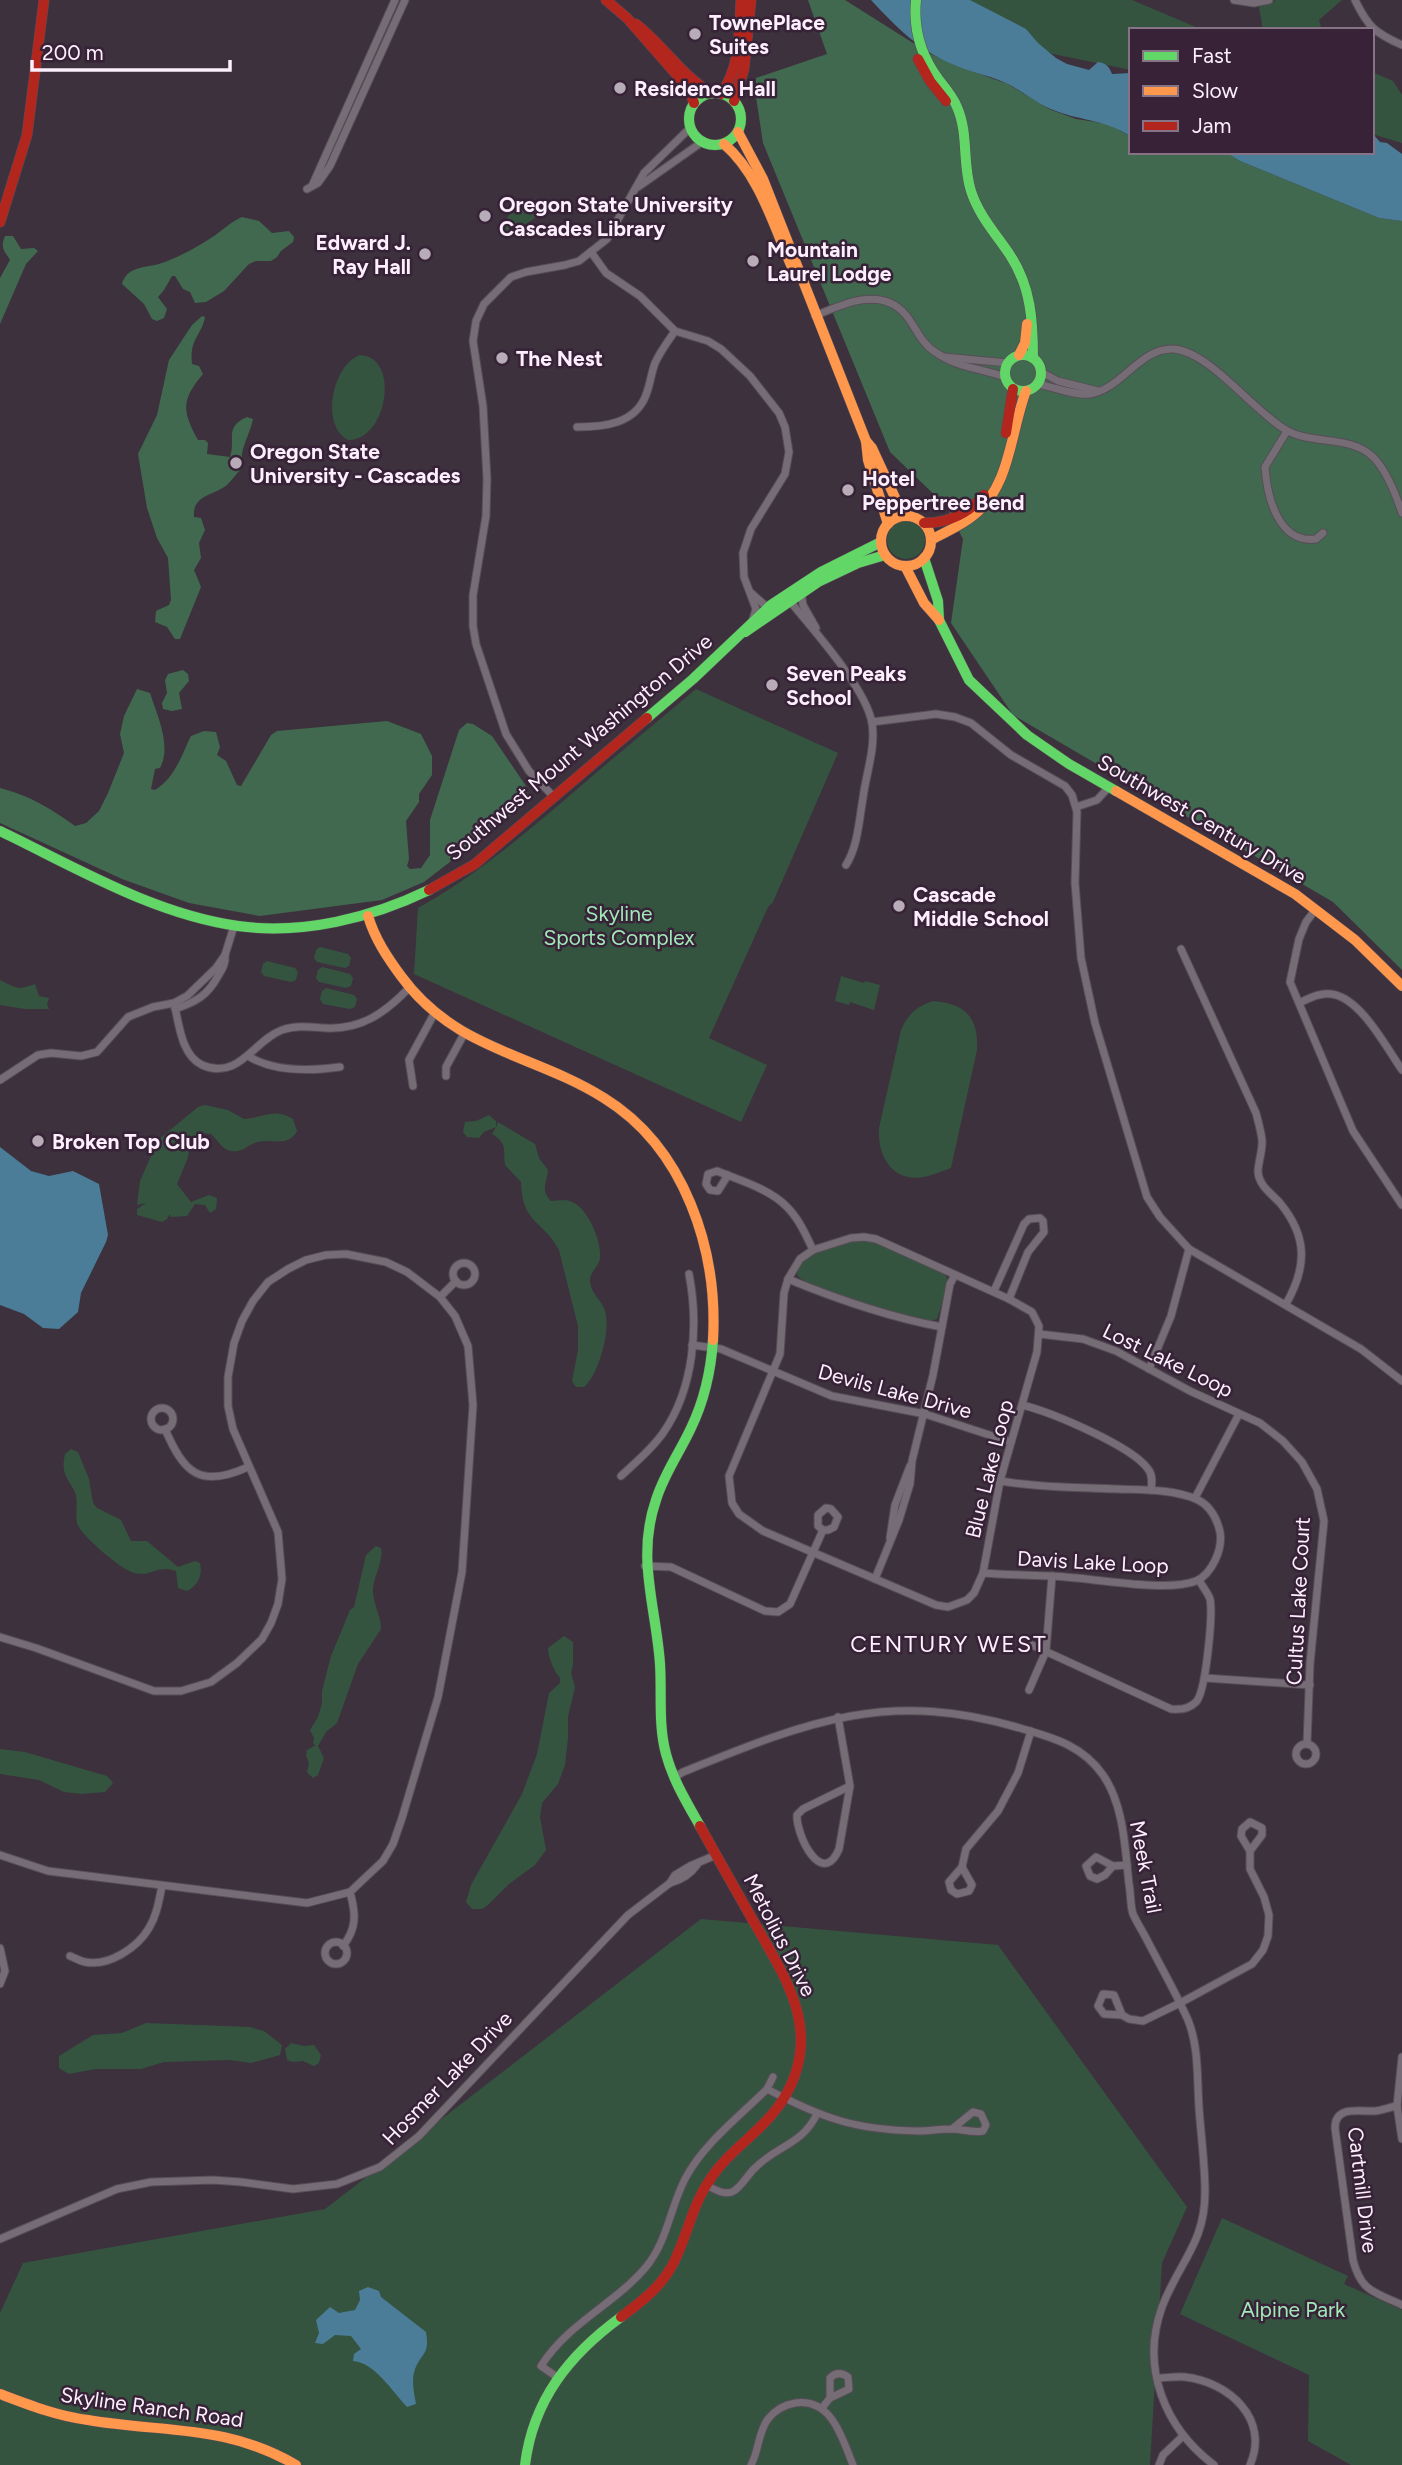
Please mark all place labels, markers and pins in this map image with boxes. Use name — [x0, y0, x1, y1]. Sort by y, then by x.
place label: TownePlace Suites — [709, 10, 825, 59]
marker: TownePlace Suites — [687, 26, 703, 42]
place label: Residence Hall — [634, 76, 776, 101]
marker: Residence Hall — [612, 80, 628, 96]
place label: Oregon State University Cascades Library — [499, 192, 734, 241]
marker: Oregon State University Cascades Library — [477, 208, 493, 224]
place label: Edward J. Ray Hall — [315, 230, 411, 279]
place label: Mountain Laurel Lodge — [767, 237, 892, 286]
marker: Edward J. Ray Hall — [417, 246, 433, 262]
marker: Mountain Laurel Lodge — [745, 253, 761, 269]
place label: The Nest — [516, 346, 603, 371]
marker: The Nest — [494, 350, 510, 366]
place label: Oregon State University - Cascades — [250, 439, 461, 488]
marker: Oregon State University - Cascades — [228, 455, 244, 471]
place label: Hotel Peppertree Bend — [862, 466, 1025, 515]
marker: Hotel Peppertree Bend — [840, 482, 856, 498]
place label: Seven Peaks School — [786, 661, 906, 710]
marker: Seven Peaks School — [764, 677, 780, 693]
place label: Cascade Middle School — [913, 882, 1049, 931]
marker: Cascade Middle School — [891, 898, 907, 914]
place label: Broken Top Club — [52, 1129, 210, 1154]
marker: Broken Top Club — [30, 1133, 46, 1149]

